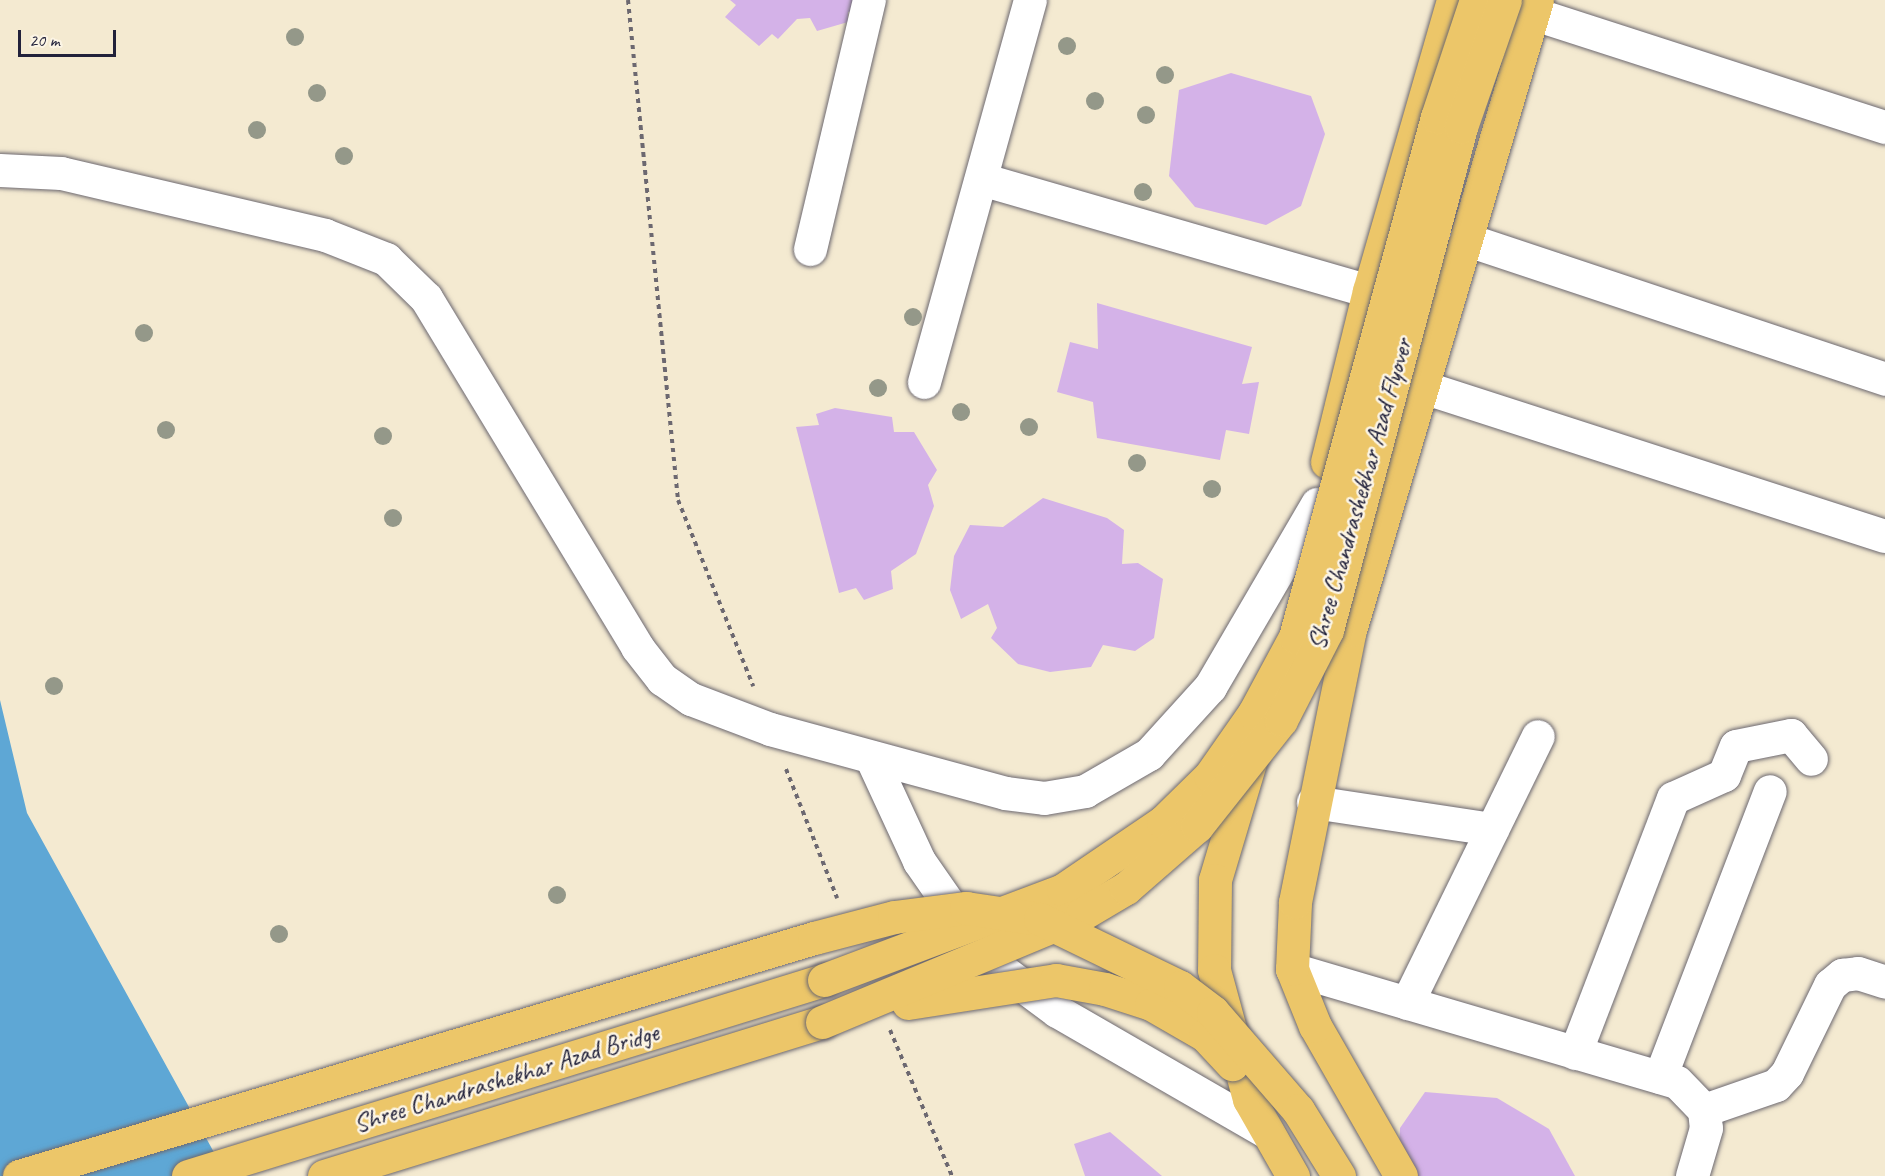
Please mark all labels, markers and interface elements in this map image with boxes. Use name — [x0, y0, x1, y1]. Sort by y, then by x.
scale bar — [21, 18, 118, 56]
text: 20 m — [29, 29, 60, 51]
street label: Shree Chandrashekhar Azad Flyover — [1300, 334, 1420, 654]
street label: Shree Chandrashekhar Azad Bridge — [349, 1017, 663, 1139]

